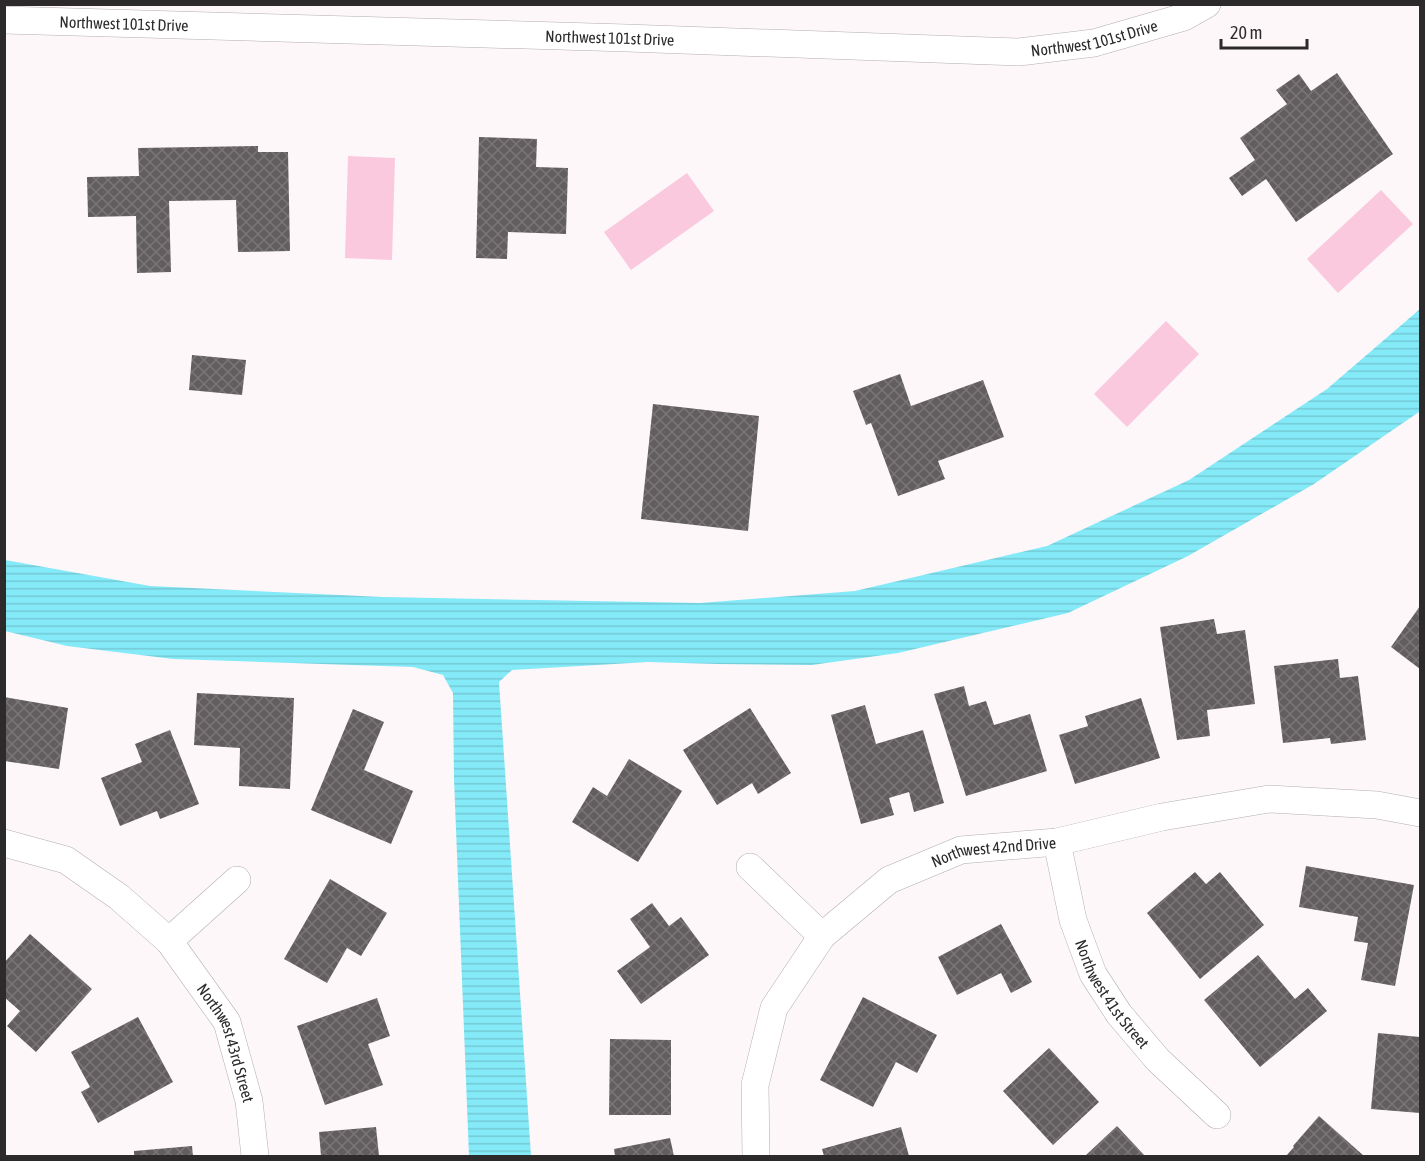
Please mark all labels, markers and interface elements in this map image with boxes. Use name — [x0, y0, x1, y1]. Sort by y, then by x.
scale bar — [1221, 12, 1306, 50]
street label: Northwest 101st Drive — [59, 13, 189, 34]
street label: Northwest 101st Drive — [1030, 16, 1159, 60]
text: 20 m — [1230, 22, 1262, 43]
street label: Northwest 101st Drive — [545, 27, 675, 49]
street label: Northwest 42nd Drive — [928, 833, 1057, 870]
street label: Northwest 41st Street — [1072, 937, 1153, 1052]
street label: Northwest 43rd Street — [193, 980, 258, 1105]

